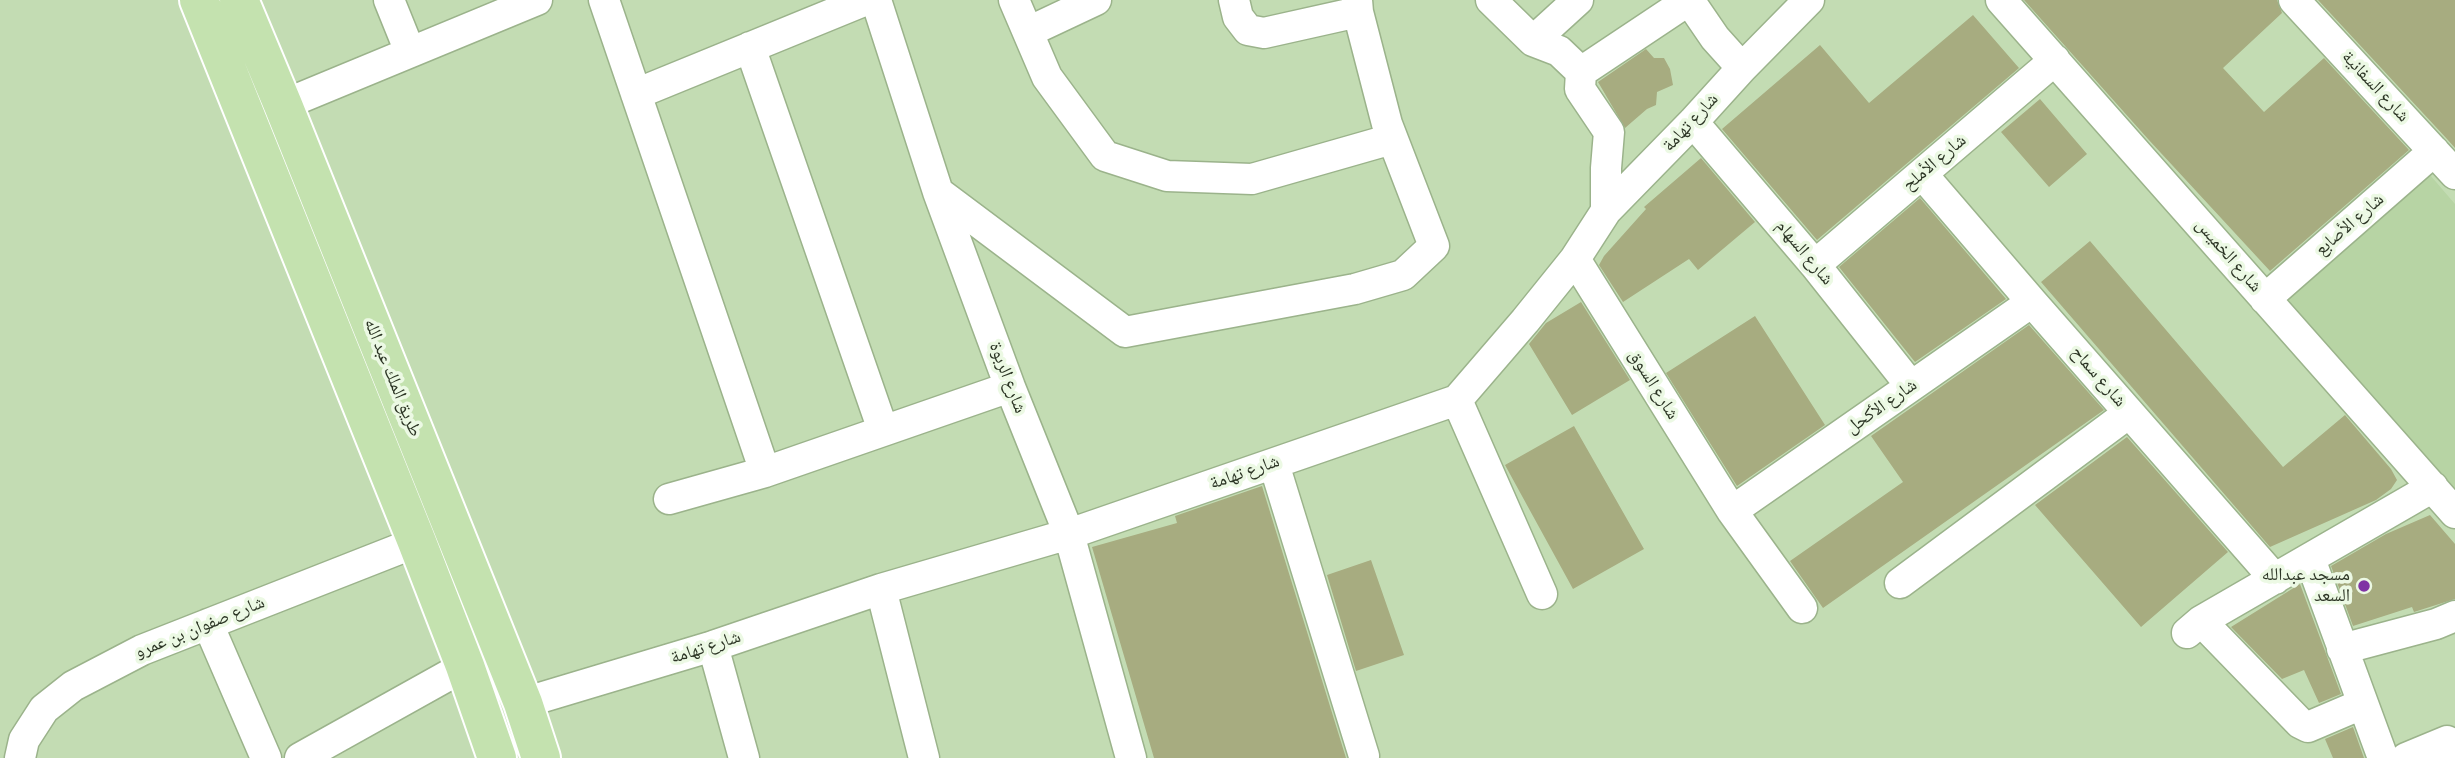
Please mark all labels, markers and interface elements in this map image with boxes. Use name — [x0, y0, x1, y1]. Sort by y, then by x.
street label: شارع السفانية — [2337, 47, 2413, 127]
street label: شارع تهامة — [1659, 89, 1723, 157]
street label: شارع الأملح — [1899, 130, 1971, 196]
street label: شارع الأصابع — [2311, 189, 2389, 261]
street label: شارع الخميس — [2190, 215, 2266, 297]
street label: شارع السهام — [1771, 216, 1837, 290]
street label: طريق الملك عبد الله — [358, 316, 426, 440]
street label: شارع الربوة — [984, 339, 1030, 417]
street label: شارع سماح — [2066, 342, 2130, 412]
street label: شارع السوق — [1623, 346, 1683, 424]
street label: شارع الأكحل — [1842, 375, 1922, 439]
street label: شارع تهامة — [1207, 451, 1283, 495]
place label: مسجد عبدالله السعد — [2262, 565, 2350, 608]
marker: مسجد عبدالله السعد — [2356, 578, 2372, 594]
street label: شارع صفوان بن عمرو — [132, 592, 268, 664]
street label: شارع تهامة — [668, 627, 744, 669]

